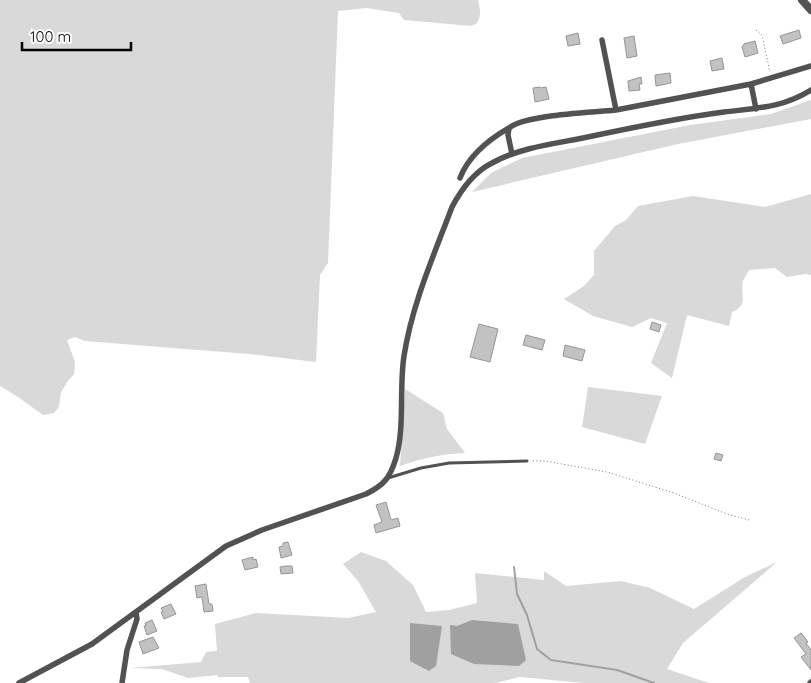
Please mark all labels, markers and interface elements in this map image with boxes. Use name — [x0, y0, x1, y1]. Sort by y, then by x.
scale bar — [22, 20, 131, 52]
text: 100 m — [30, 27, 71, 46]

